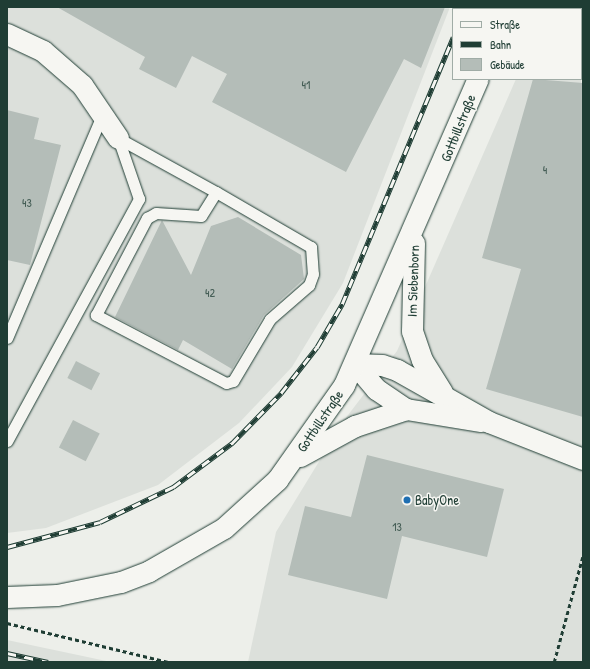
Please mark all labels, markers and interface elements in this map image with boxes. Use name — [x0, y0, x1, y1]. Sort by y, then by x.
legend — [452, 8, 582, 80]
text: Straße — [490, 16, 520, 33]
text: Bahn — [490, 36, 511, 53]
text: Gebäude — [490, 56, 524, 73]
house number: 41 — [302, 78, 310, 92]
street label: Gottbillstraße — [437, 92, 479, 164]
house number: 4 — [543, 163, 547, 177]
house number: 43 — [22, 196, 32, 210]
street label: Im Siebenborn — [403, 245, 423, 317]
house number: 42 — [205, 286, 215, 300]
street label: Gottbillstraße — [293, 387, 347, 455]
place label: BabyOne — [415, 492, 459, 508]
marker: BabyOne — [402, 495, 412, 505]
house number: 13 — [392, 520, 402, 534]

